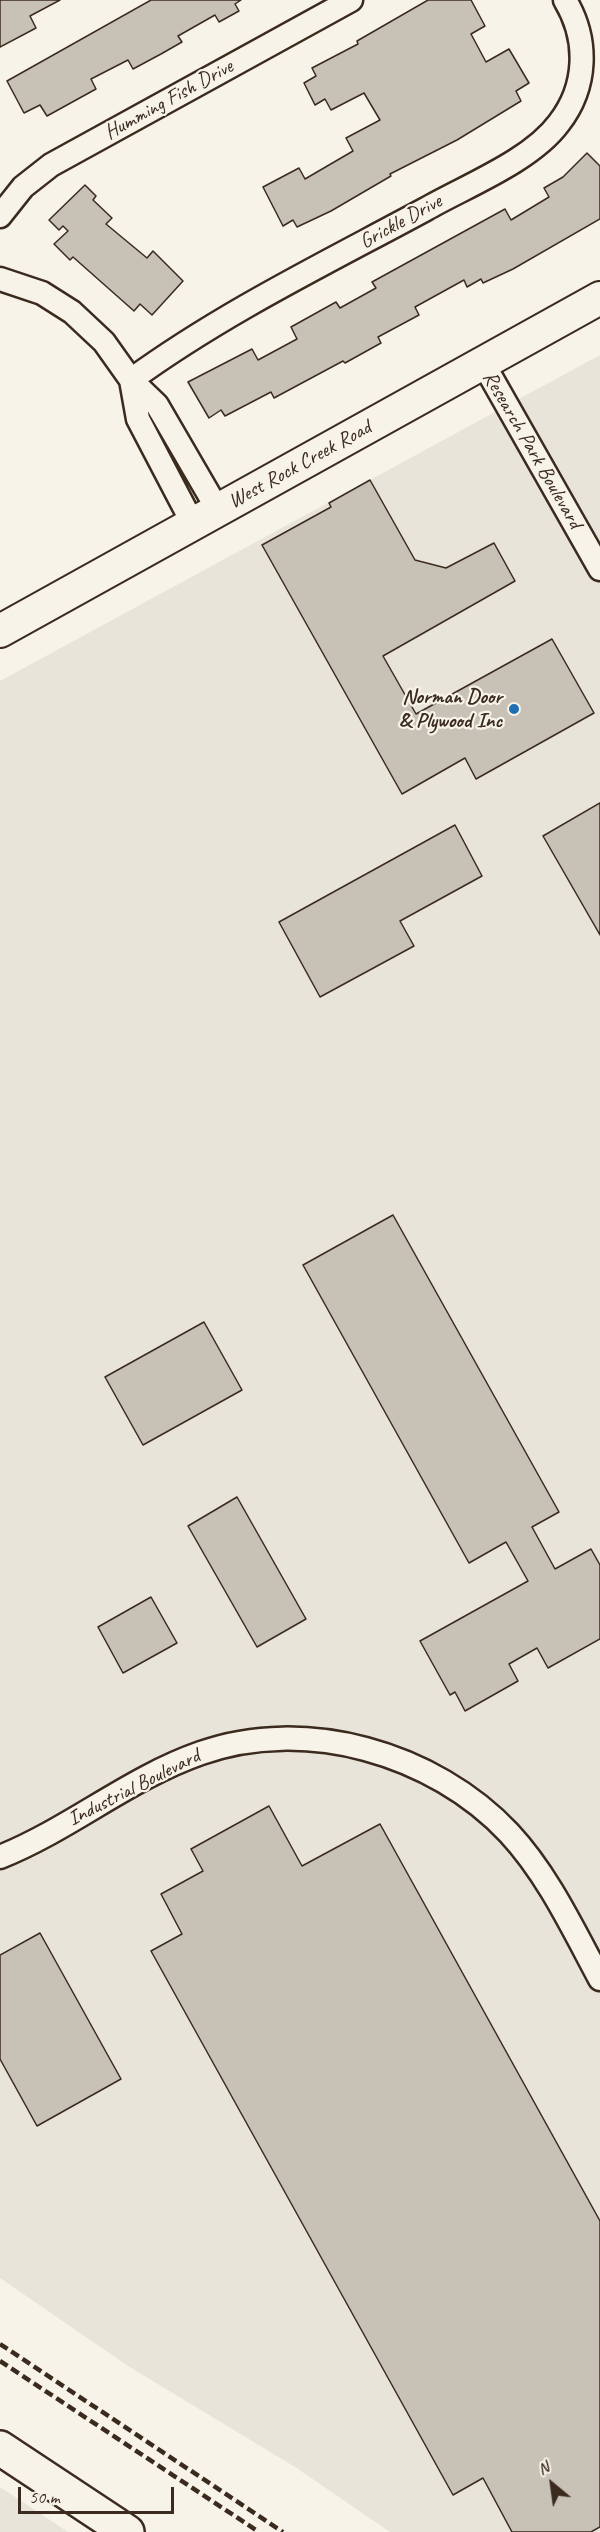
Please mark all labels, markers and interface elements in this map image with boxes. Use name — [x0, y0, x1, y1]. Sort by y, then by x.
street label: Humming Fish Drive — [100, 54, 238, 146]
street label: Grickle Drive — [356, 189, 446, 255]
street label: Research Park Boulevard — [477, 367, 587, 533]
street label: West Rock Creek Road — [224, 415, 376, 515]
place label: Norman Door & Plywood Inc — [399, 684, 502, 734]
marker: Norman Door & Plywood Inc — [507, 702, 521, 716]
street label: Industrial Boulevard — [64, 1744, 204, 1832]
north arrow — [522, 2454, 582, 2514]
text: N — [534, 2457, 552, 2479]
scale bar — [21, 2475, 177, 2513]
text: 50 m — [29, 2486, 60, 2508]

